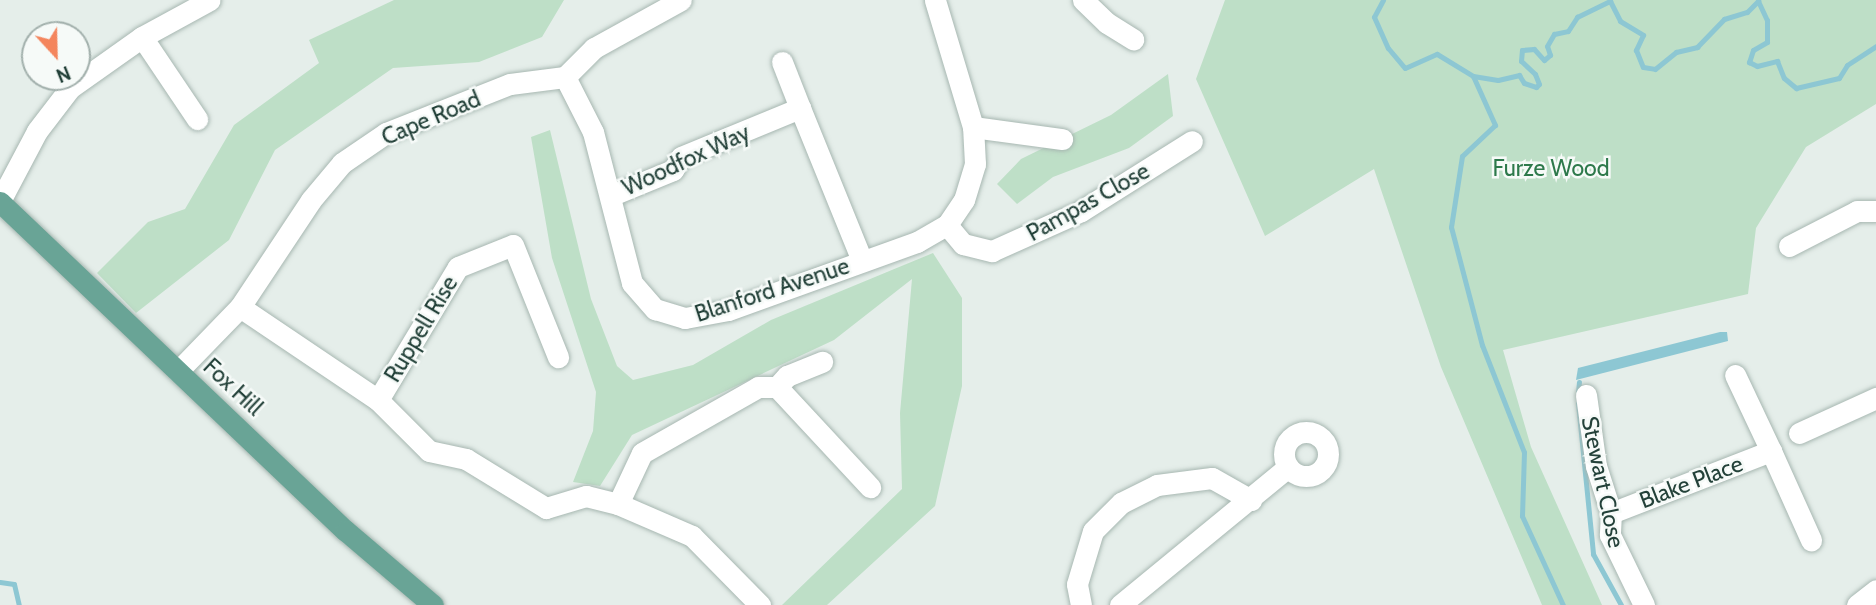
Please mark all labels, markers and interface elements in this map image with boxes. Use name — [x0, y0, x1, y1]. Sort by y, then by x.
north arrow — [21, 21, 91, 91]
text: N — [53, 61, 74, 87]
street label: Cape Road — [377, 85, 485, 151]
street label: Woodfox Way — [618, 118, 754, 202]
park label: Furze Wood — [1493, 154, 1609, 182]
street label: Pampas Close — [1022, 157, 1154, 247]
street label: Blanford Avenue — [691, 252, 853, 328]
street label: Ruppell Rise — [379, 271, 463, 387]
street label: Fox Hill — [198, 353, 268, 421]
street label: Stewart Close — [1576, 414, 1630, 550]
street label: Blake Place — [1635, 450, 1747, 514]

